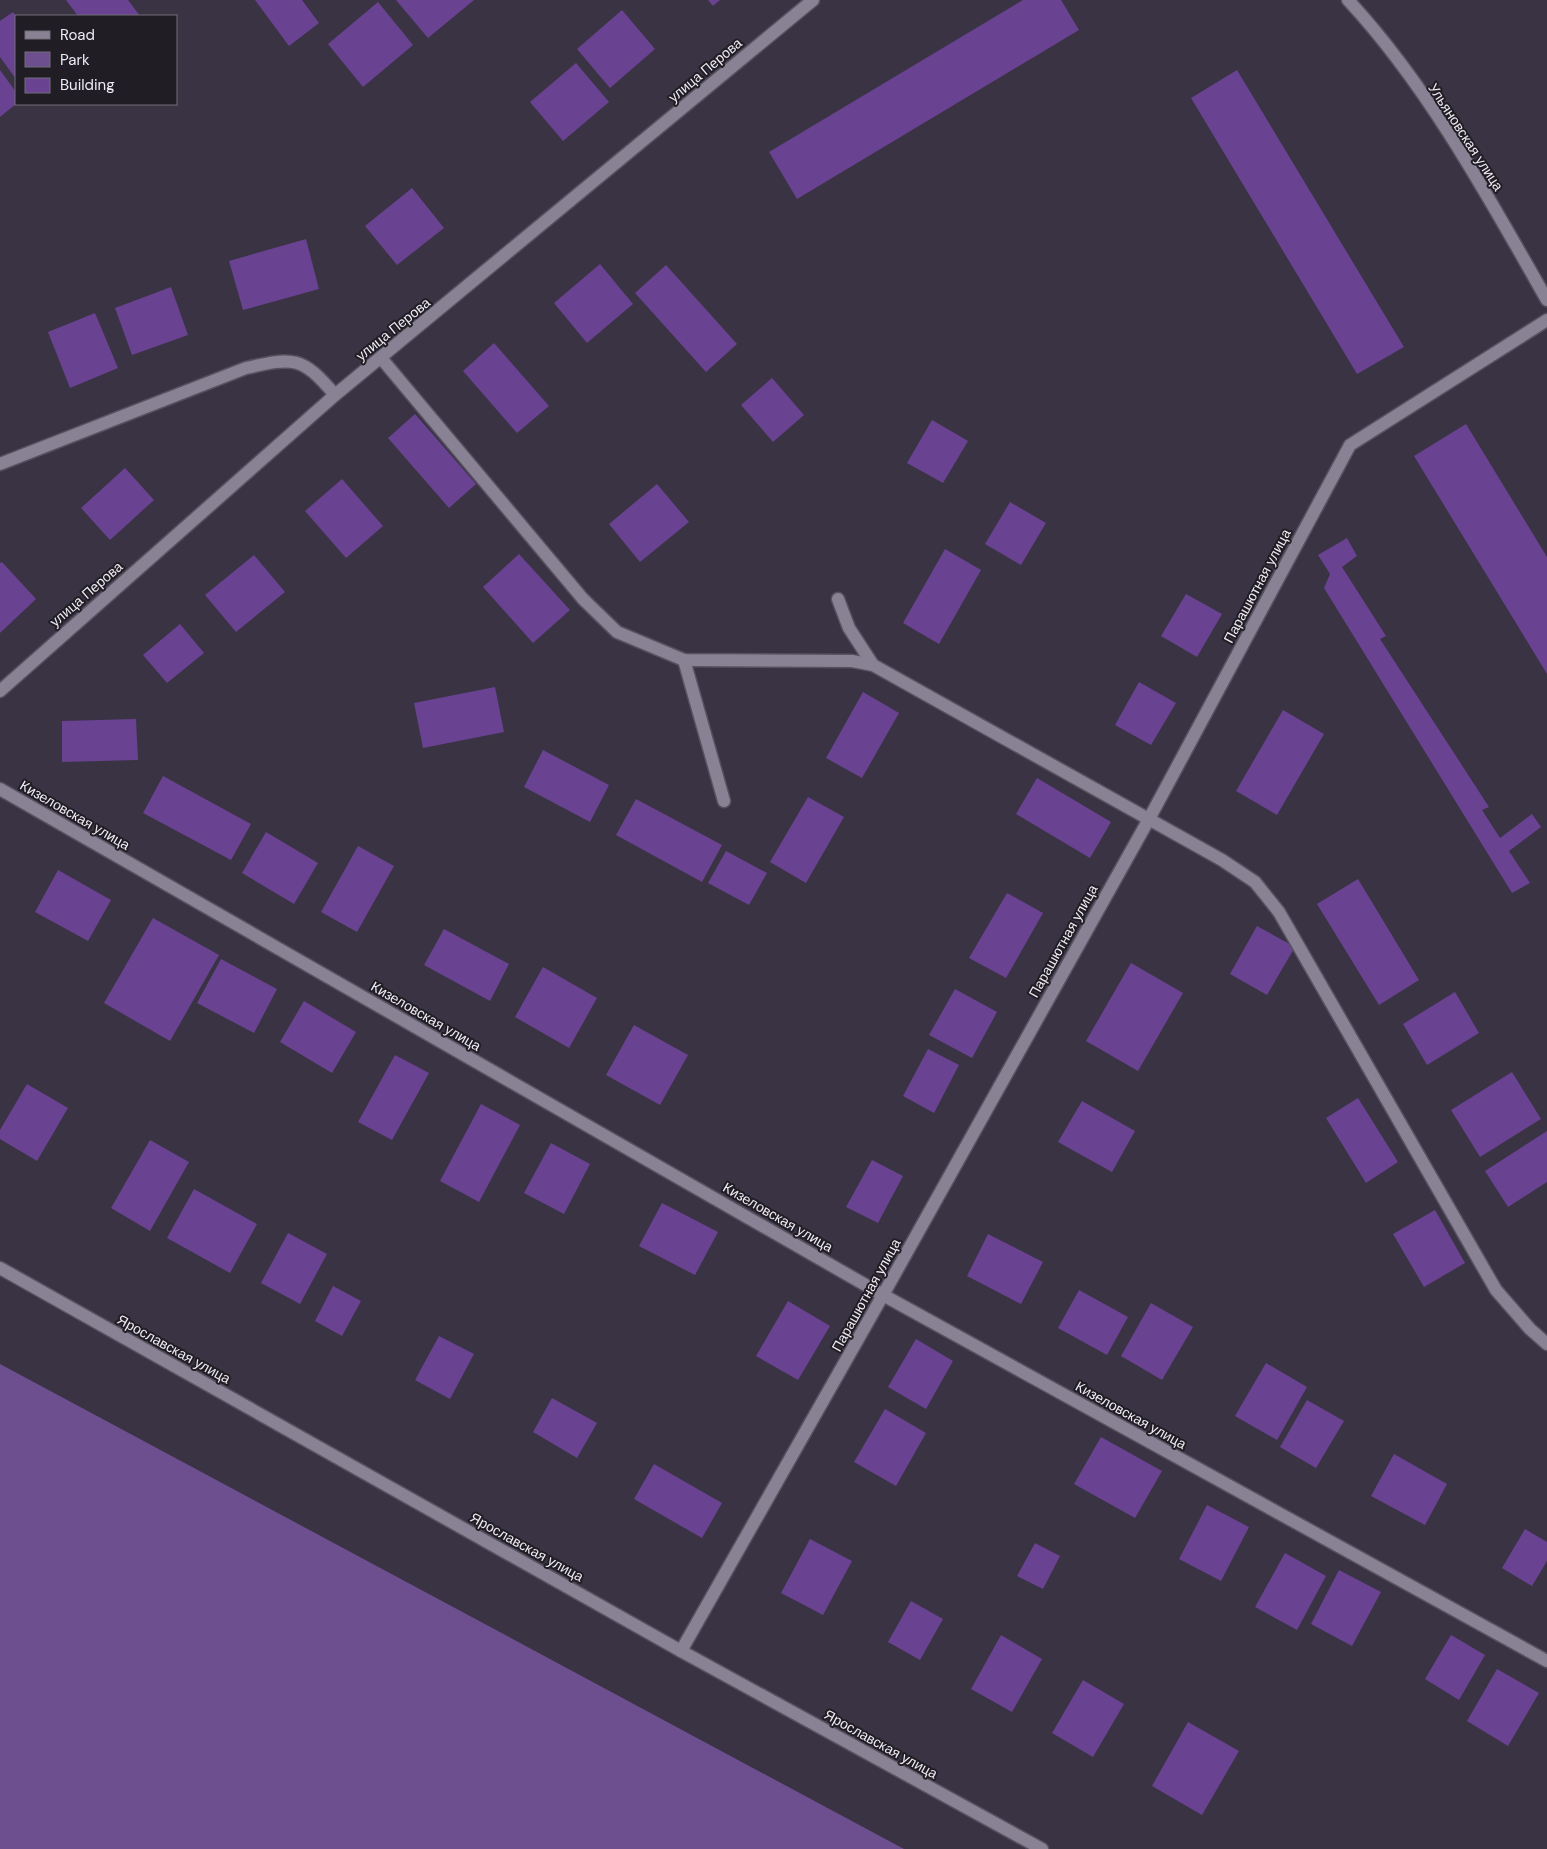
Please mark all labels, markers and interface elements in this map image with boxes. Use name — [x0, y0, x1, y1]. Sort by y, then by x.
legend — [15, 15, 178, 105]
text: Road — [60, 25, 95, 45]
street label: улица Перова — [664, 34, 746, 106]
text: Park — [60, 50, 90, 70]
text: Building — [60, 75, 115, 95]
street label: Ульяновская улица — [1424, 80, 1508, 194]
street label: улица Перова — [352, 293, 434, 365]
street label: Парашютная улица — [1219, 526, 1295, 646]
street label: улица Перова — [46, 557, 126, 631]
street label: Кизеловская улица — [17, 776, 133, 854]
street label: Парашютная улица — [1024, 881, 1102, 1001]
street label: Кизеловская улица — [368, 977, 484, 1055]
street label: Кизеловская улица — [720, 1178, 836, 1256]
street label: Парашютная улица — [827, 1235, 905, 1355]
street label: Ярославская улица — [114, 1310, 234, 1388]
street label: Кизеловская улица — [1072, 1377, 1190, 1453]
street label: Ярославская улица — [467, 1508, 587, 1586]
street label: Ярославская улица — [821, 1705, 941, 1783]

